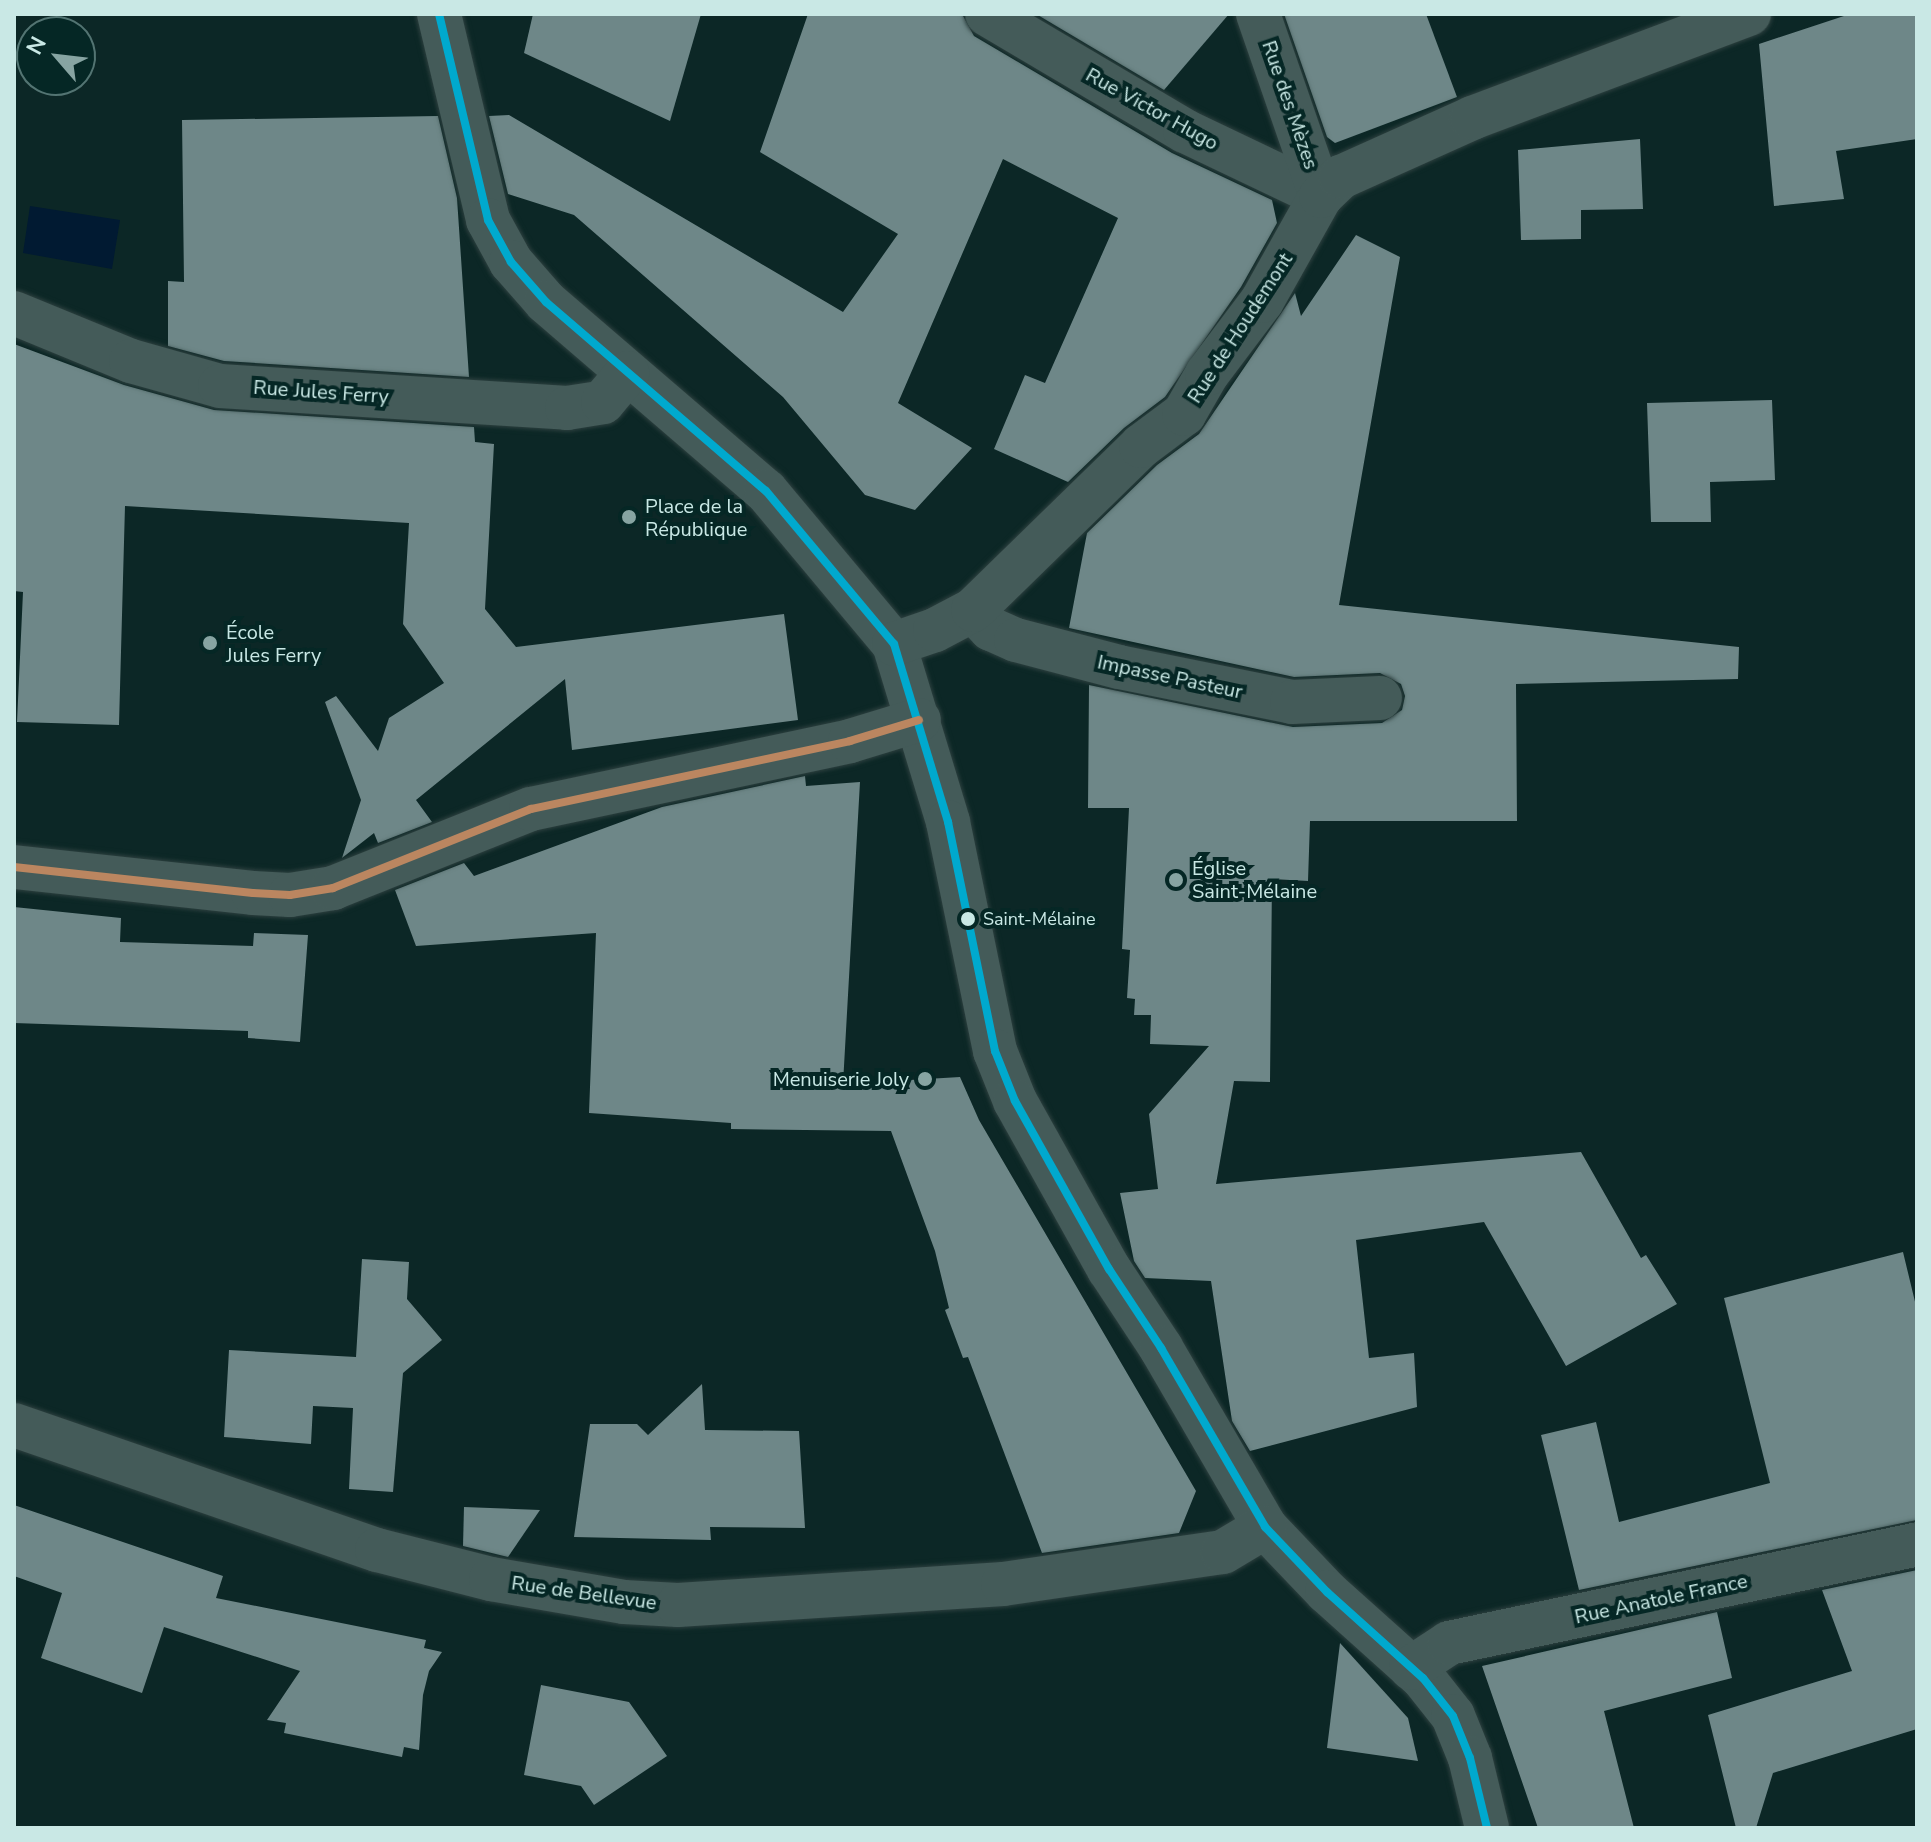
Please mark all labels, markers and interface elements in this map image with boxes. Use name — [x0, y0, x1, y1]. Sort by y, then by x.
north arrow — [16, 16, 96, 96]
text: N — [19, 31, 54, 60]
street label: Rue des Mèzes — [1257, 38, 1323, 172]
street label: Rue Victor Hugo — [1082, 63, 1222, 155]
street label: Rue de Houdemont — [1182, 248, 1298, 408]
street label: Rue Jules Ferry — [252, 375, 390, 409]
place label: Place de la République — [645, 494, 747, 541]
marker: Place de la République — [620, 508, 638, 526]
place label: École Jules Ferry — [226, 620, 321, 667]
marker: École Jules Ferry — [201, 634, 219, 652]
street label: Impasse Pasteur — [1095, 650, 1245, 704]
place label: Église Saint-Mélaine — [1192, 856, 1317, 903]
marker: Église Saint-Mélaine — [1167, 871, 1185, 889]
place label: Saint-Mélaine — [983, 908, 1096, 930]
marker: Saint-Mélaine — [960, 911, 976, 927]
place label: Menuiserie Joly — [773, 1067, 909, 1091]
marker: Menuiserie Joly — [916, 1070, 934, 1088]
street label: Rue Anatole France — [1572, 1569, 1750, 1629]
street label: Rue de Bellevue — [510, 1571, 658, 1615]

